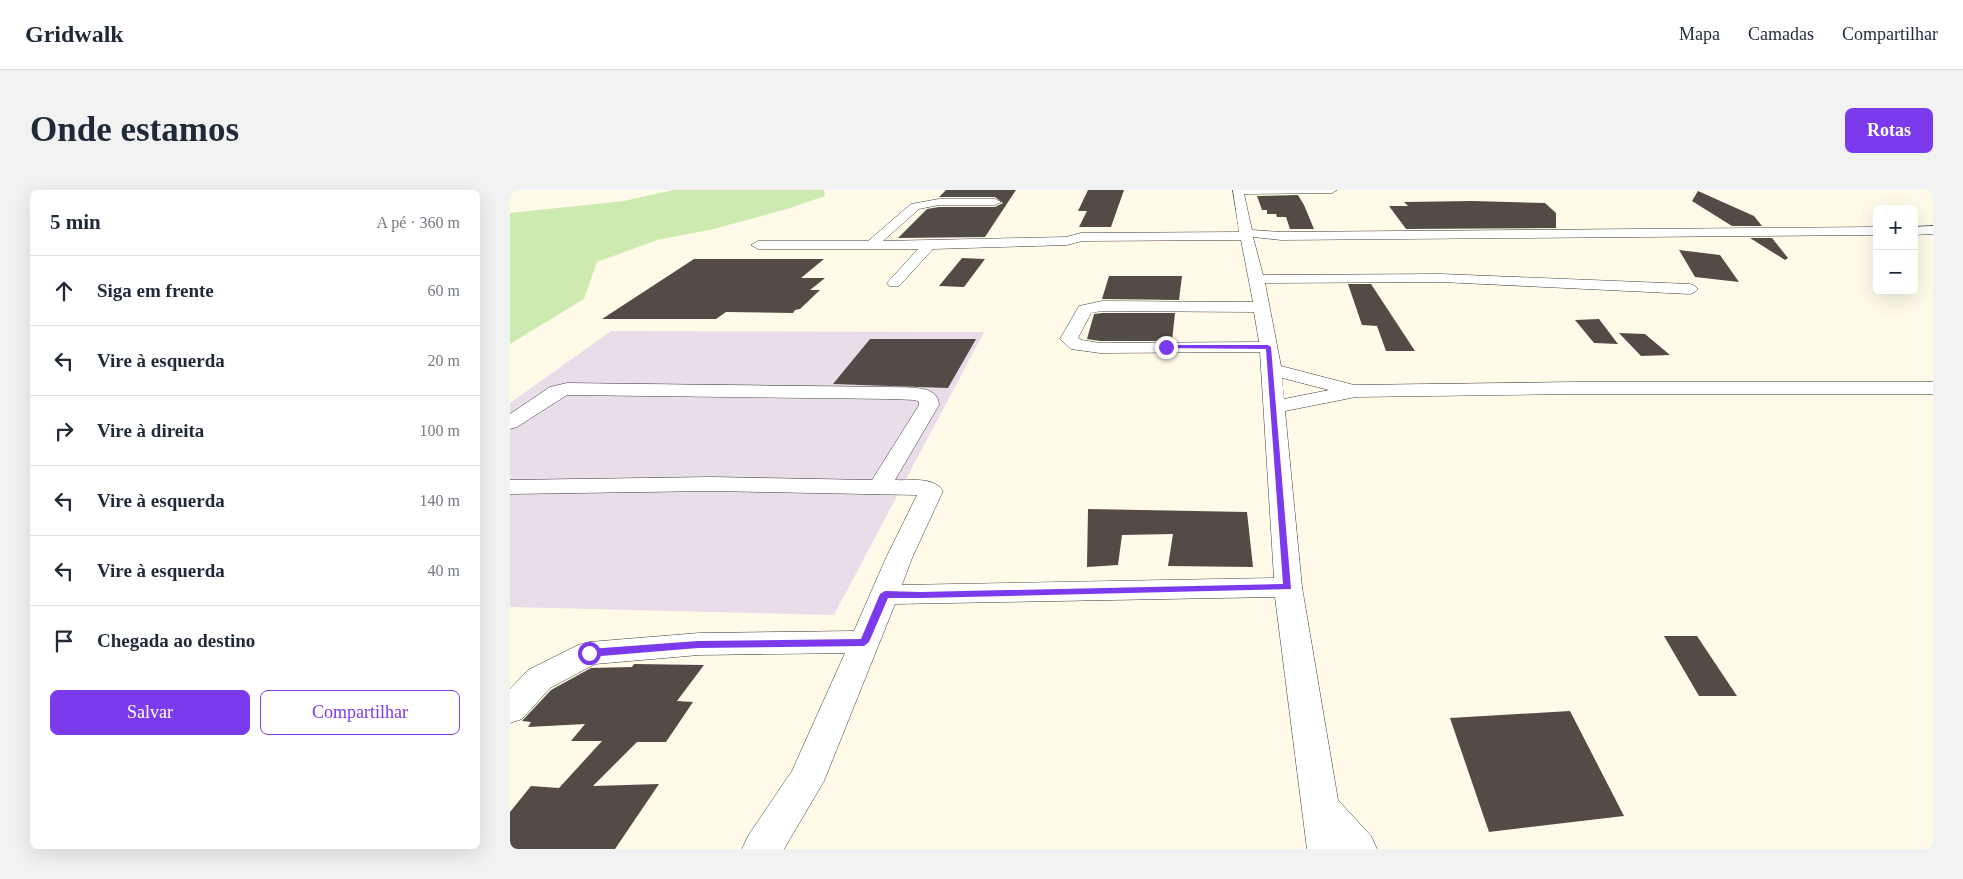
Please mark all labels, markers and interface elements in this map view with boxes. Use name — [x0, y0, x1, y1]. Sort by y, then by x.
text: Gridwalk — [25, 21, 124, 47]
text: Mapa — [1679, 24, 1720, 44]
text: Camadas — [1748, 24, 1814, 44]
text: Compartilhar — [1842, 24, 1938, 44]
button: Rotas — [1845, 108, 1933, 153]
text: Onde estamos — [30, 110, 239, 149]
map controls — [1873, 205, 1918, 295]
button: + — [1873, 205, 1918, 250]
text: 5 min — [50, 210, 101, 234]
text: A pé · 360 m — [376, 214, 460, 231]
button: − — [1873, 250, 1918, 295]
icon: ahead — [50, 277, 78, 305]
text: Siga em frente — [97, 280, 214, 301]
text: 60 m — [428, 282, 460, 299]
route end — [1155, 336, 1178, 359]
icon: left — [50, 347, 78, 375]
text: Vire à esquerda — [97, 350, 225, 371]
text: 20 m — [428, 352, 460, 369]
icon: right — [50, 417, 78, 445]
text: Vire à direita — [97, 420, 204, 441]
text: 100 m — [420, 422, 460, 439]
icon: left — [50, 487, 78, 515]
text: Vire à esquerda — [97, 490, 225, 511]
text: 140 m — [420, 492, 460, 509]
icon: left — [50, 557, 78, 585]
text: Vire à esquerda — [97, 560, 225, 581]
text: 40 m — [428, 562, 460, 579]
icon: arrive — [50, 627, 78, 655]
text: Chegada ao destino — [97, 630, 255, 651]
route start — [578, 642, 601, 665]
button: Salvar — [50, 690, 250, 735]
button: Compartilhar — [260, 690, 460, 735]

